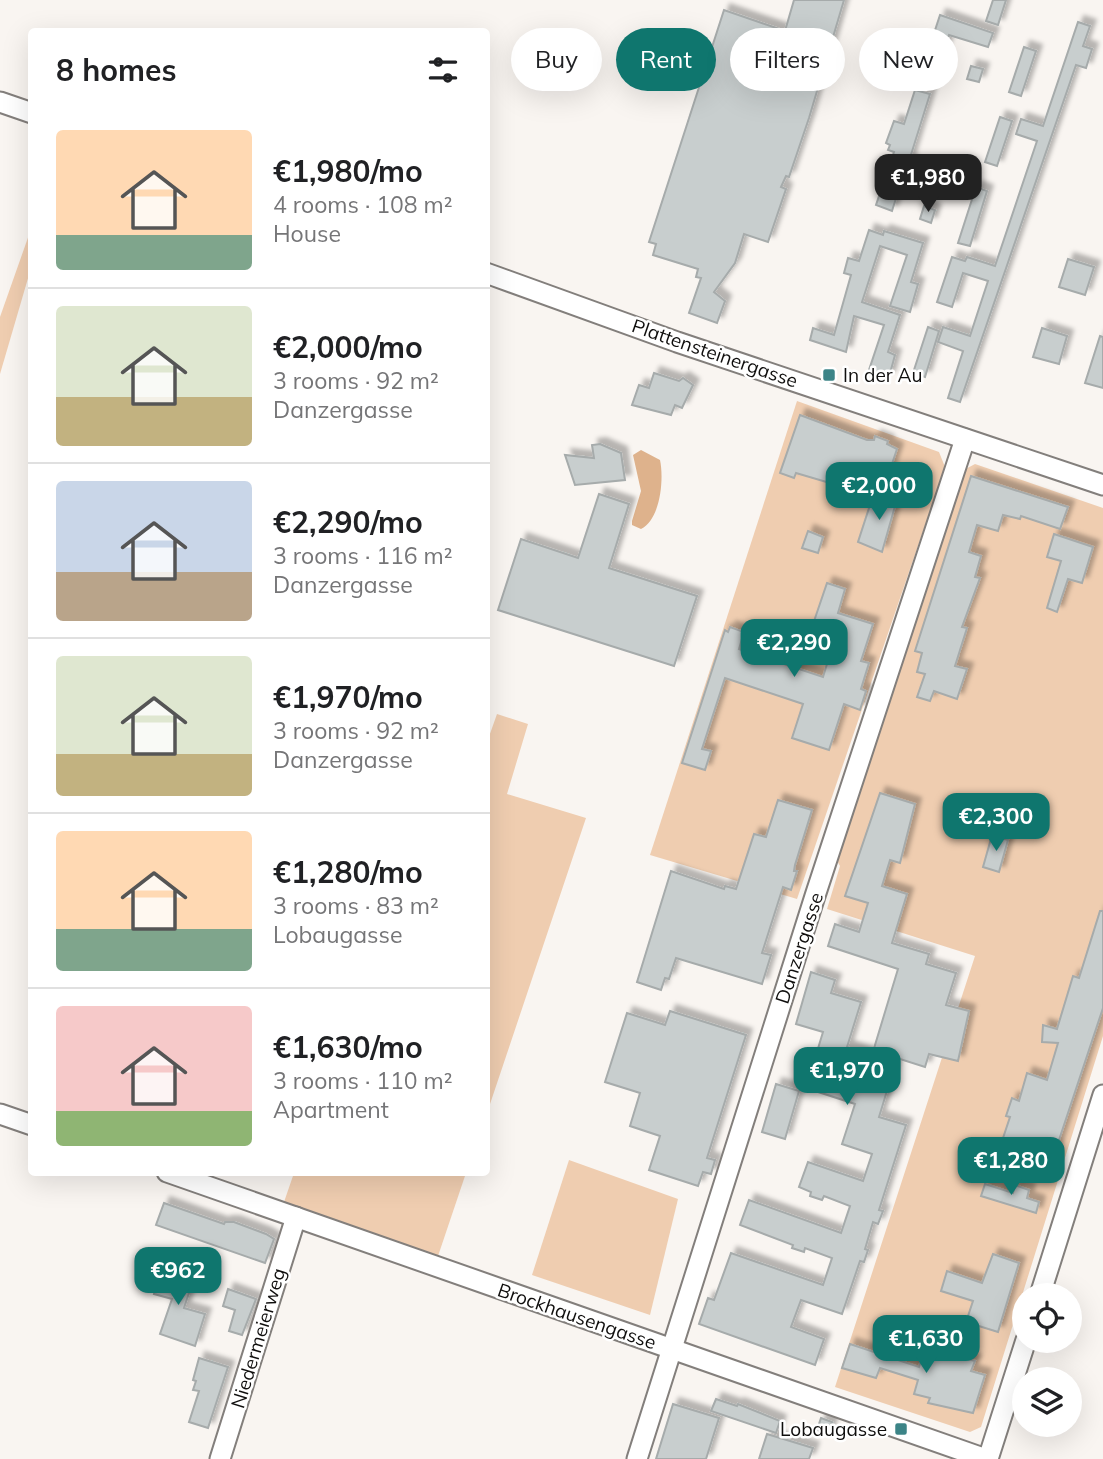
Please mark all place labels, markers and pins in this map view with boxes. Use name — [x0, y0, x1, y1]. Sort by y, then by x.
pin: €1,980 — [871, 154, 985, 214]
place label: In der Au — [843, 363, 923, 387]
marker: In der Au — [821, 367, 837, 383]
pin: €2,000 — [822, 462, 936, 522]
pin: €2,290 — [737, 620, 851, 679]
pin: €2,300 — [939, 794, 1053, 853]
pin: €1,970 — [790, 1048, 904, 1107]
pin: €1,280 — [954, 1138, 1068, 1197]
pin: €962 — [137, 1248, 219, 1307]
pin: €1,630 — [869, 1316, 983, 1375]
place label: Lobaugasse — [780, 1417, 887, 1441]
marker: Lobaugasse — [893, 1421, 909, 1437]

